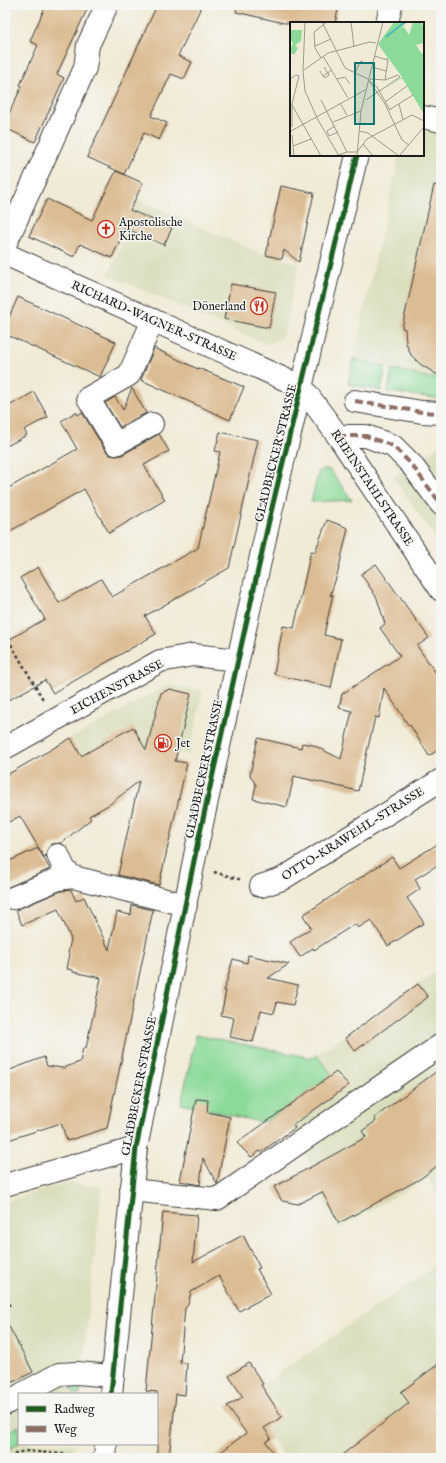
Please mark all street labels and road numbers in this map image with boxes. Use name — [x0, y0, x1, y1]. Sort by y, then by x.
street label: RICHARD-WAGNER-STRASSE — [69, 278, 239, 364]
street label: GLADBECKER STRASSE — [252, 382, 300, 524]
street label: RHEINSTAHLSTRASSE — [327, 427, 417, 549]
street label: EICHENSTRASSE — [68, 656, 166, 718]
street label: GLADBECKER STRASSE — [182, 698, 226, 840]
street label: OTTO-KRAWEHL-STRASSE — [279, 784, 427, 884]
street label: GLADBECKER STRASSE — [118, 1015, 160, 1157]

